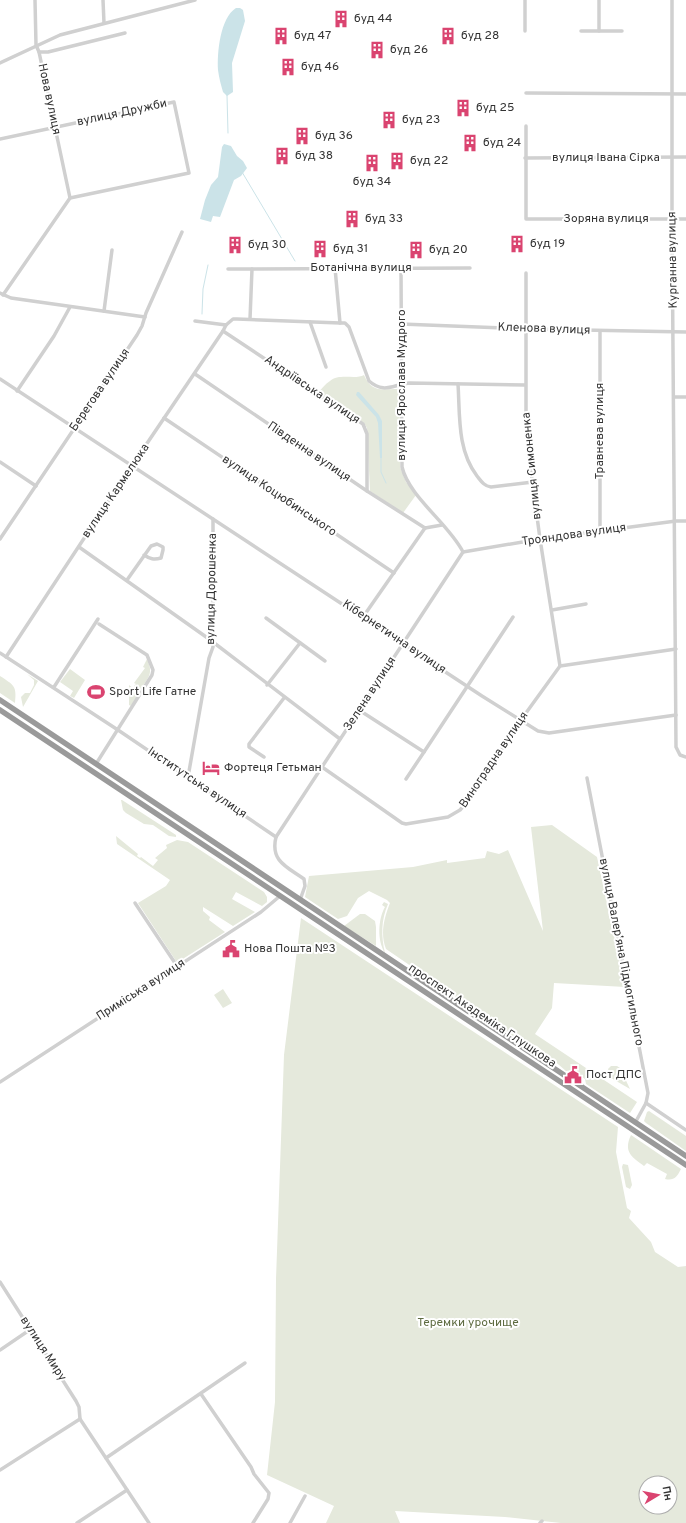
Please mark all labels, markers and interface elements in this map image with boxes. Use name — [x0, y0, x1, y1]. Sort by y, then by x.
building icon: буд 44 — [331, 9, 351, 29]
place label: буд 44 — [354, 11, 393, 27]
building icon: буд 47 — [271, 26, 291, 46]
building icon: буд 28 — [438, 26, 458, 46]
place label: буд 47 — [294, 28, 331, 44]
place label: буд 28 — [461, 28, 499, 44]
building icon: буд 26 — [367, 40, 387, 60]
place label: буд 26 — [390, 42, 428, 58]
building icon: буд 46 — [278, 57, 298, 77]
place label: буд 46 — [301, 59, 339, 75]
street label: Нова вулиця — [34, 62, 64, 136]
street label: вулиця Дружби — [75, 96, 169, 130]
building icon: буд 25 — [453, 98, 473, 118]
place label: буд 25 — [476, 100, 514, 116]
building icon: буд 23 — [379, 110, 399, 130]
place label: буд 23 — [402, 112, 440, 128]
building icon: буд 36 — [292, 126, 312, 146]
place label: буд 36 — [315, 128, 353, 144]
building icon: буд 24 — [460, 133, 480, 153]
place label: буд 24 — [483, 135, 521, 151]
building icon: буд 38 — [272, 146, 292, 166]
place label: буд 38 — [295, 148, 333, 164]
street label: вулиця Івана Сірка — [552, 150, 660, 166]
building icon: буд 22 — [387, 151, 407, 171]
building icon: буд 34 — [362, 153, 382, 173]
place label: буд 22 — [410, 153, 448, 169]
place label: буд 34 — [353, 174, 391, 190]
building icon: буд 33 — [342, 209, 362, 229]
place label: буд 33 — [365, 211, 403, 227]
street label: Зоряна вулиця — [563, 211, 649, 227]
street label: Курганна вулиця — [664, 211, 682, 309]
building icon: буд 19 — [507, 234, 527, 254]
building icon: буд 30 — [225, 235, 245, 255]
place label: буд 19 — [530, 236, 565, 252]
place label: буд 30 — [248, 237, 286, 253]
building icon: буд 31 — [310, 239, 330, 259]
building icon: буд 20 — [406, 240, 426, 260]
place label: буд 31 — [333, 241, 368, 257]
place label: буд 20 — [429, 242, 468, 258]
street label: Ботанічна вулиця — [310, 260, 412, 276]
street label: вулиця Ярослава Мудрого — [394, 309, 410, 461]
street label: Кленова вулиця — [497, 319, 591, 339]
street label: Берегова вулиця — [66, 345, 134, 435]
street label: Андріївська вулиця — [261, 352, 363, 428]
street label: Травнева вулиця — [592, 383, 608, 479]
street label: вулиця Симоненка — [518, 411, 546, 521]
street label: Південна вулиця — [264, 418, 354, 486]
street label: вулиця Кармелюка — [78, 441, 154, 541]
street label: вулиця Коцюбинського — [219, 452, 340, 540]
street label: Трояндова вулиця — [521, 520, 627, 550]
street label: вулиця Дорошенка — [203, 533, 221, 645]
street label: Кібернетична вулиця — [339, 596, 449, 678]
street label: Зелена вулиця — [340, 654, 400, 734]
sports icon: Sport Life Гатне — [86, 682, 106, 702]
place label: Sport Life Гатне — [109, 684, 196, 700]
street label: Виноградна вулиця — [456, 709, 532, 811]
street label: Інститутська вулиця — [144, 744, 250, 822]
hotel icon: Фортеця Гетьман — [201, 758, 221, 778]
place label: Фортеця Гетьман — [224, 760, 322, 776]
street label: вулиця Валерʼяна Підмогильного — [595, 857, 647, 1047]
public building icon: Нова Пошта №3 — [221, 939, 241, 959]
place label: Нова Пошта №3 — [244, 941, 336, 957]
street label: Приміська вулиця — [93, 955, 189, 1025]
street label: проспект Академіка Глушкова — [405, 960, 559, 1072]
public building icon: Пост ДПС — [563, 1065, 583, 1085]
place label: Пост ДПС — [586, 1067, 642, 1083]
street label: вулиця Миру — [16, 1314, 70, 1384]
park label: Теремки урочище — [417, 1315, 519, 1331]
north arrow — [638, 1475, 678, 1515]
text: Пн — [659, 1485, 675, 1502]

